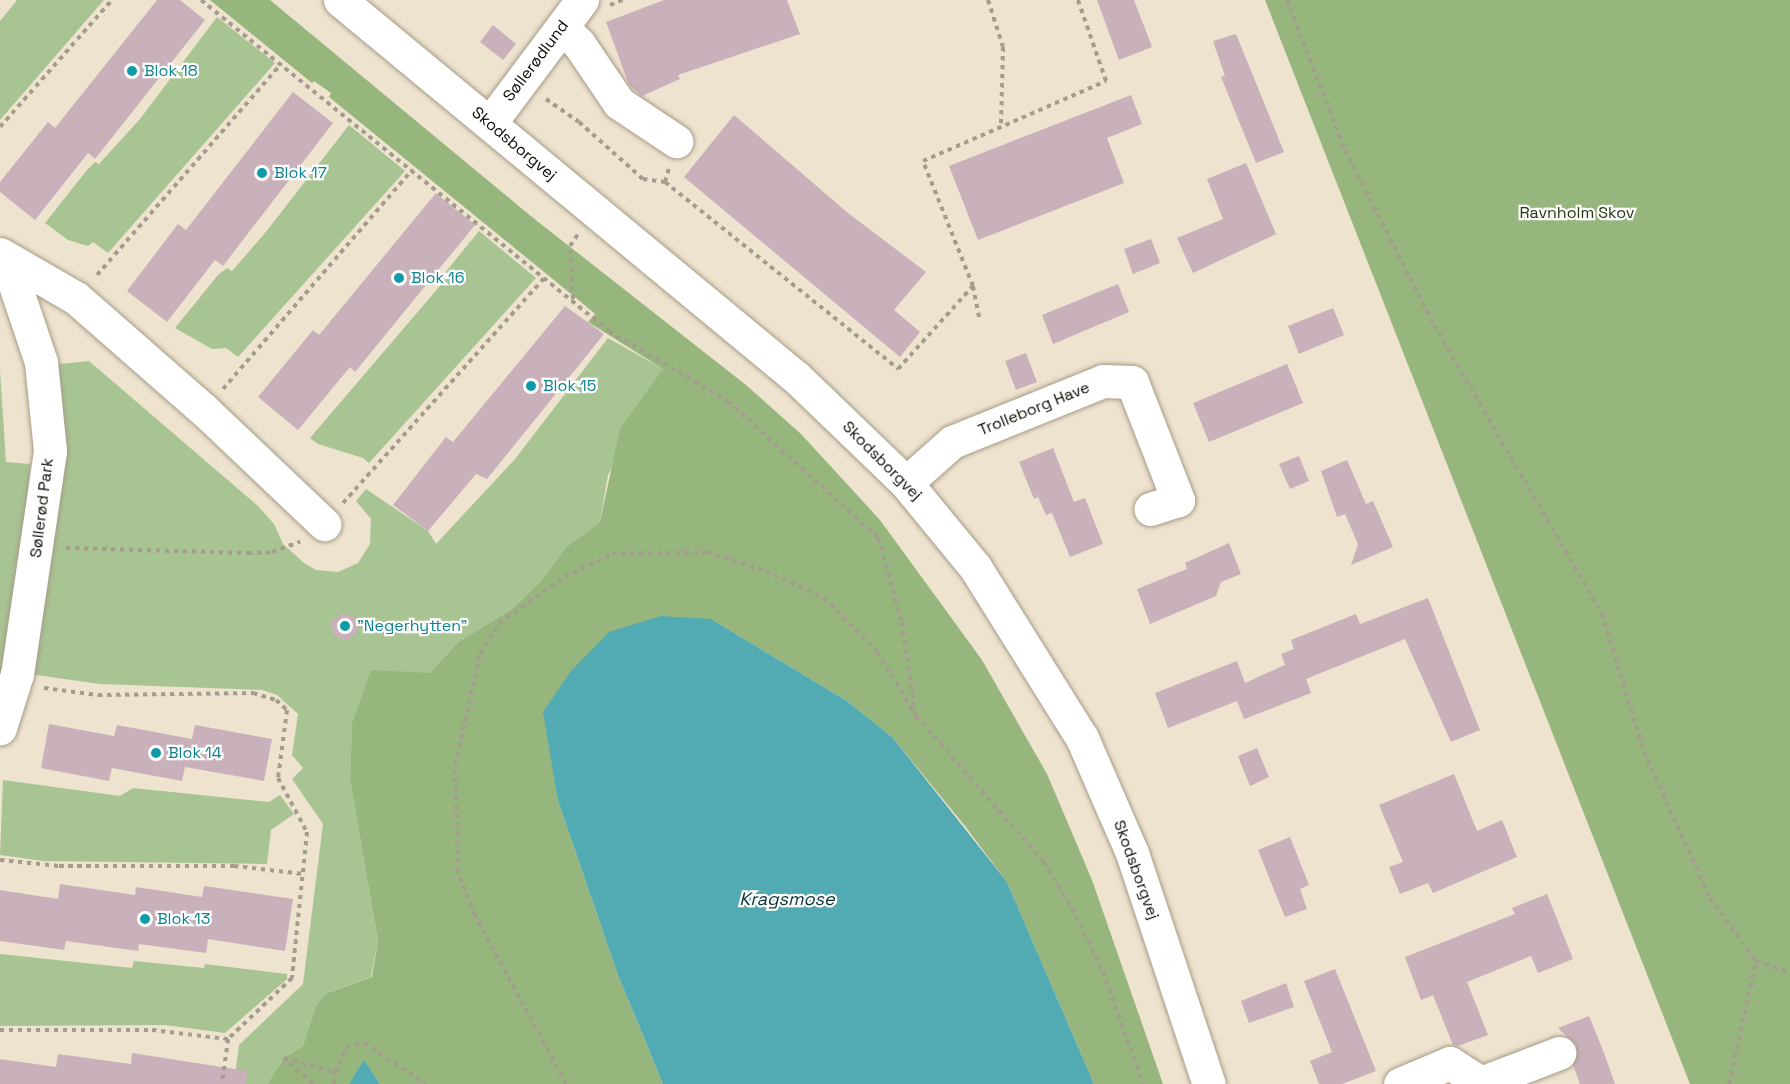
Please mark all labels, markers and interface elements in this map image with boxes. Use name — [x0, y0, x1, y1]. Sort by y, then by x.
street label: Søllerødlund — [499, 17, 573, 105]
place label: Blok 18 — [144, 61, 198, 81]
marker: Blok 18 — [125, 64, 139, 78]
street label: Skodsborgvej — [468, 103, 560, 185]
place label: Blok 17 — [274, 163, 327, 183]
marker: Blok 17 — [255, 166, 269, 180]
park label: Ravnholm Skov — [1520, 203, 1634, 223]
place label: Blok 16 — [411, 268, 465, 288]
marker: Blok 16 — [392, 271, 406, 285]
place label: Blok 15 — [543, 376, 596, 396]
street label: Trolleborg Have — [975, 378, 1093, 440]
marker: Blok 15 — [524, 379, 538, 393]
street label: Skodsborgvej — [838, 417, 926, 505]
street label: Søllerød Park — [26, 457, 58, 559]
place label: "Negerhytten" — [357, 616, 467, 636]
marker: "Negerhytten" — [338, 619, 352, 633]
place label: Blok 14 — [168, 743, 222, 763]
marker: Blok 14 — [149, 746, 163, 760]
street label: Skodsborgvej — [1109, 818, 1163, 922]
water label: Kragsmose — [739, 888, 835, 910]
place label: Blok 13 — [157, 909, 210, 929]
marker: Blok 13 — [138, 912, 152, 926]

